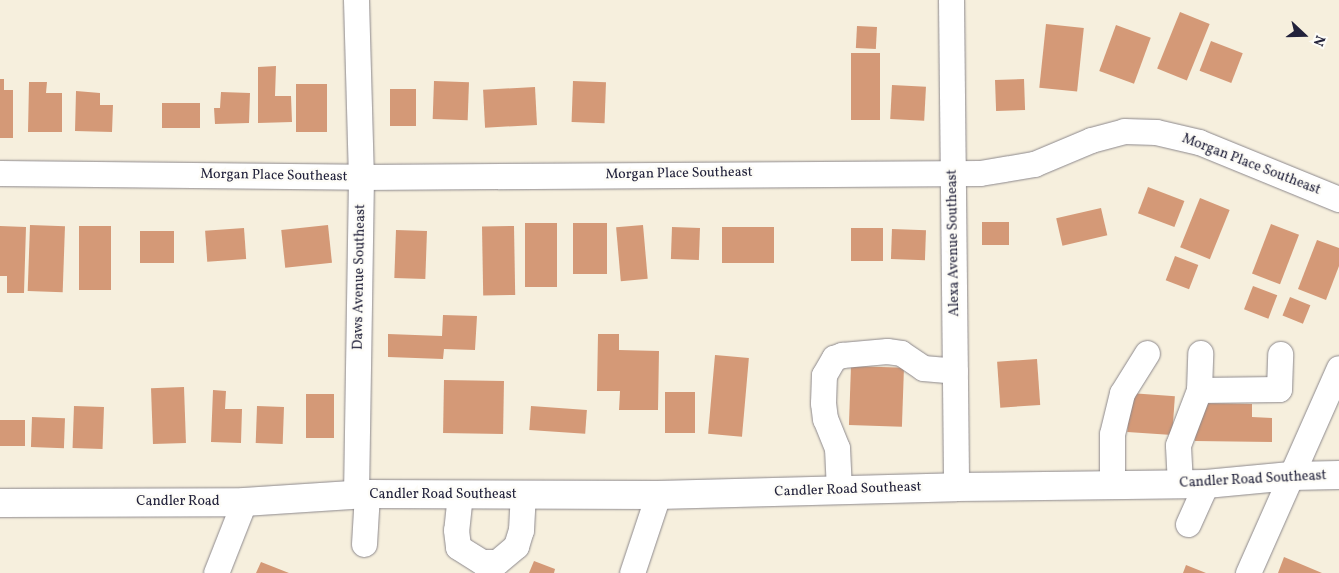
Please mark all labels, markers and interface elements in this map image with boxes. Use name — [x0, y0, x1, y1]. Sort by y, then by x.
north arrow — [1279, 10, 1329, 60]
text: N — [1308, 32, 1329, 49]
street label: Morgan Place Southeast — [1179, 131, 1323, 199]
street label: Morgan Place Southeast — [605, 164, 753, 184]
street label: Morgan Place Southeast — [200, 166, 348, 186]
street label: Alexa Avenue Southeast — [944, 169, 964, 317]
street label: Daws Avenue Southeast — [350, 204, 370, 350]
street label: Candler Road Southeast — [1179, 468, 1327, 492]
street label: Candler Road Southeast — [774, 479, 922, 501]
street label: Candler Road Southeast — [369, 487, 517, 503]
street label: Candler Road — [136, 494, 220, 510]

